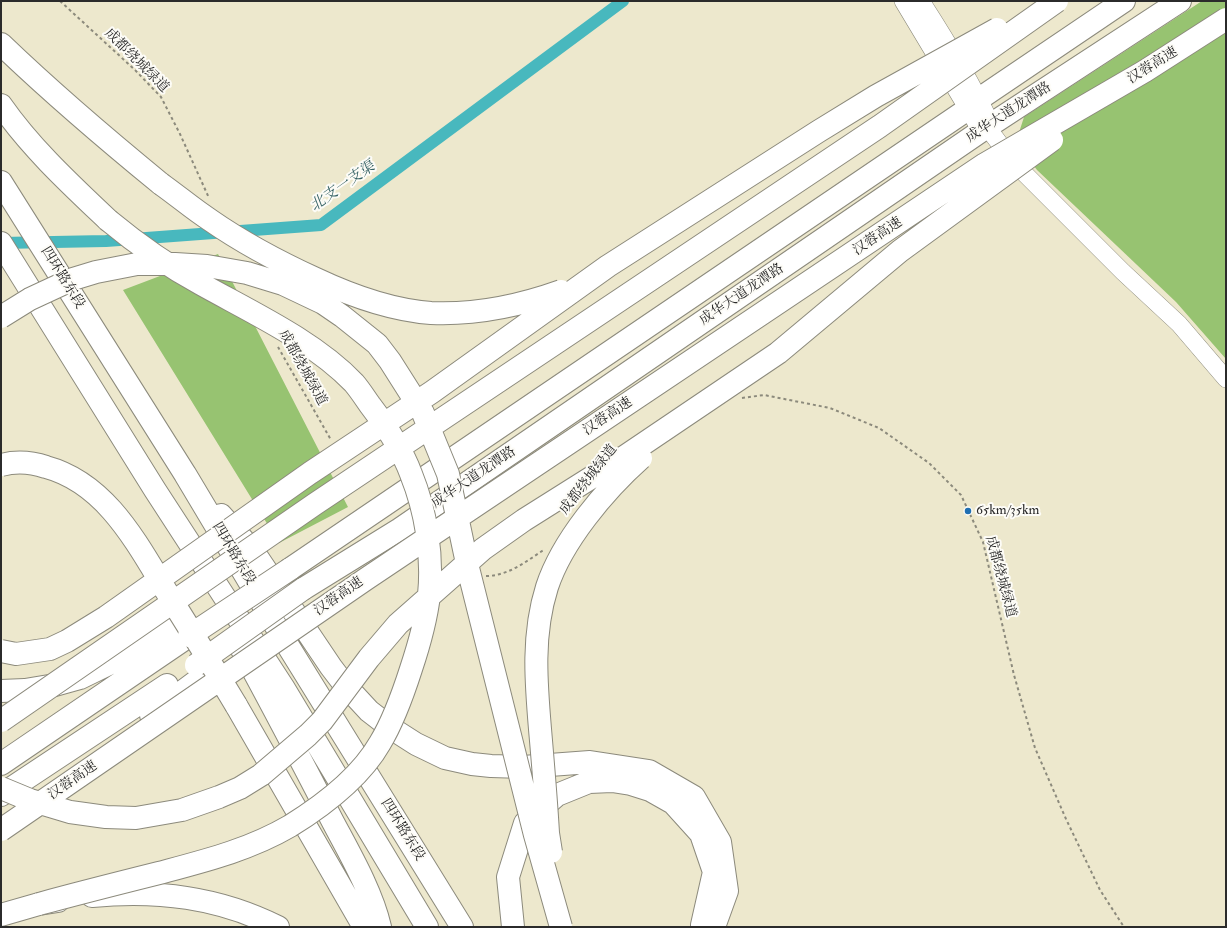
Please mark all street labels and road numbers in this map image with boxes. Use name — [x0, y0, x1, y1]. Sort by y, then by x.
street label: 成都绕城绿道 — [100, 25, 172, 97]
street label: 汉蓉高速 — [1125, 44, 1181, 88]
street label: 成华大道龙潭路 — [963, 79, 1055, 147]
street label: 汉蓉高速 — [850, 214, 906, 260]
street label: 四环路东段 — [36, 244, 88, 312]
street label: 成华大道龙潭路 — [697, 261, 787, 329]
street label: 成都绕城绿道 — [274, 327, 330, 409]
street label: 汉蓉高速 — [580, 394, 636, 440]
street label: 成都绕城绿道 — [557, 442, 621, 518]
street label: 成华大道龙潭路 — [429, 444, 519, 512]
street label: 四环路东段 — [208, 520, 258, 588]
street label: 成都绕城绿道 — [981, 534, 1019, 620]
street label: 汉蓉高速 — [311, 574, 367, 620]
street label: 汉蓉高速 — [45, 758, 101, 804]
street label: 四环路东段 — [376, 796, 428, 864]

